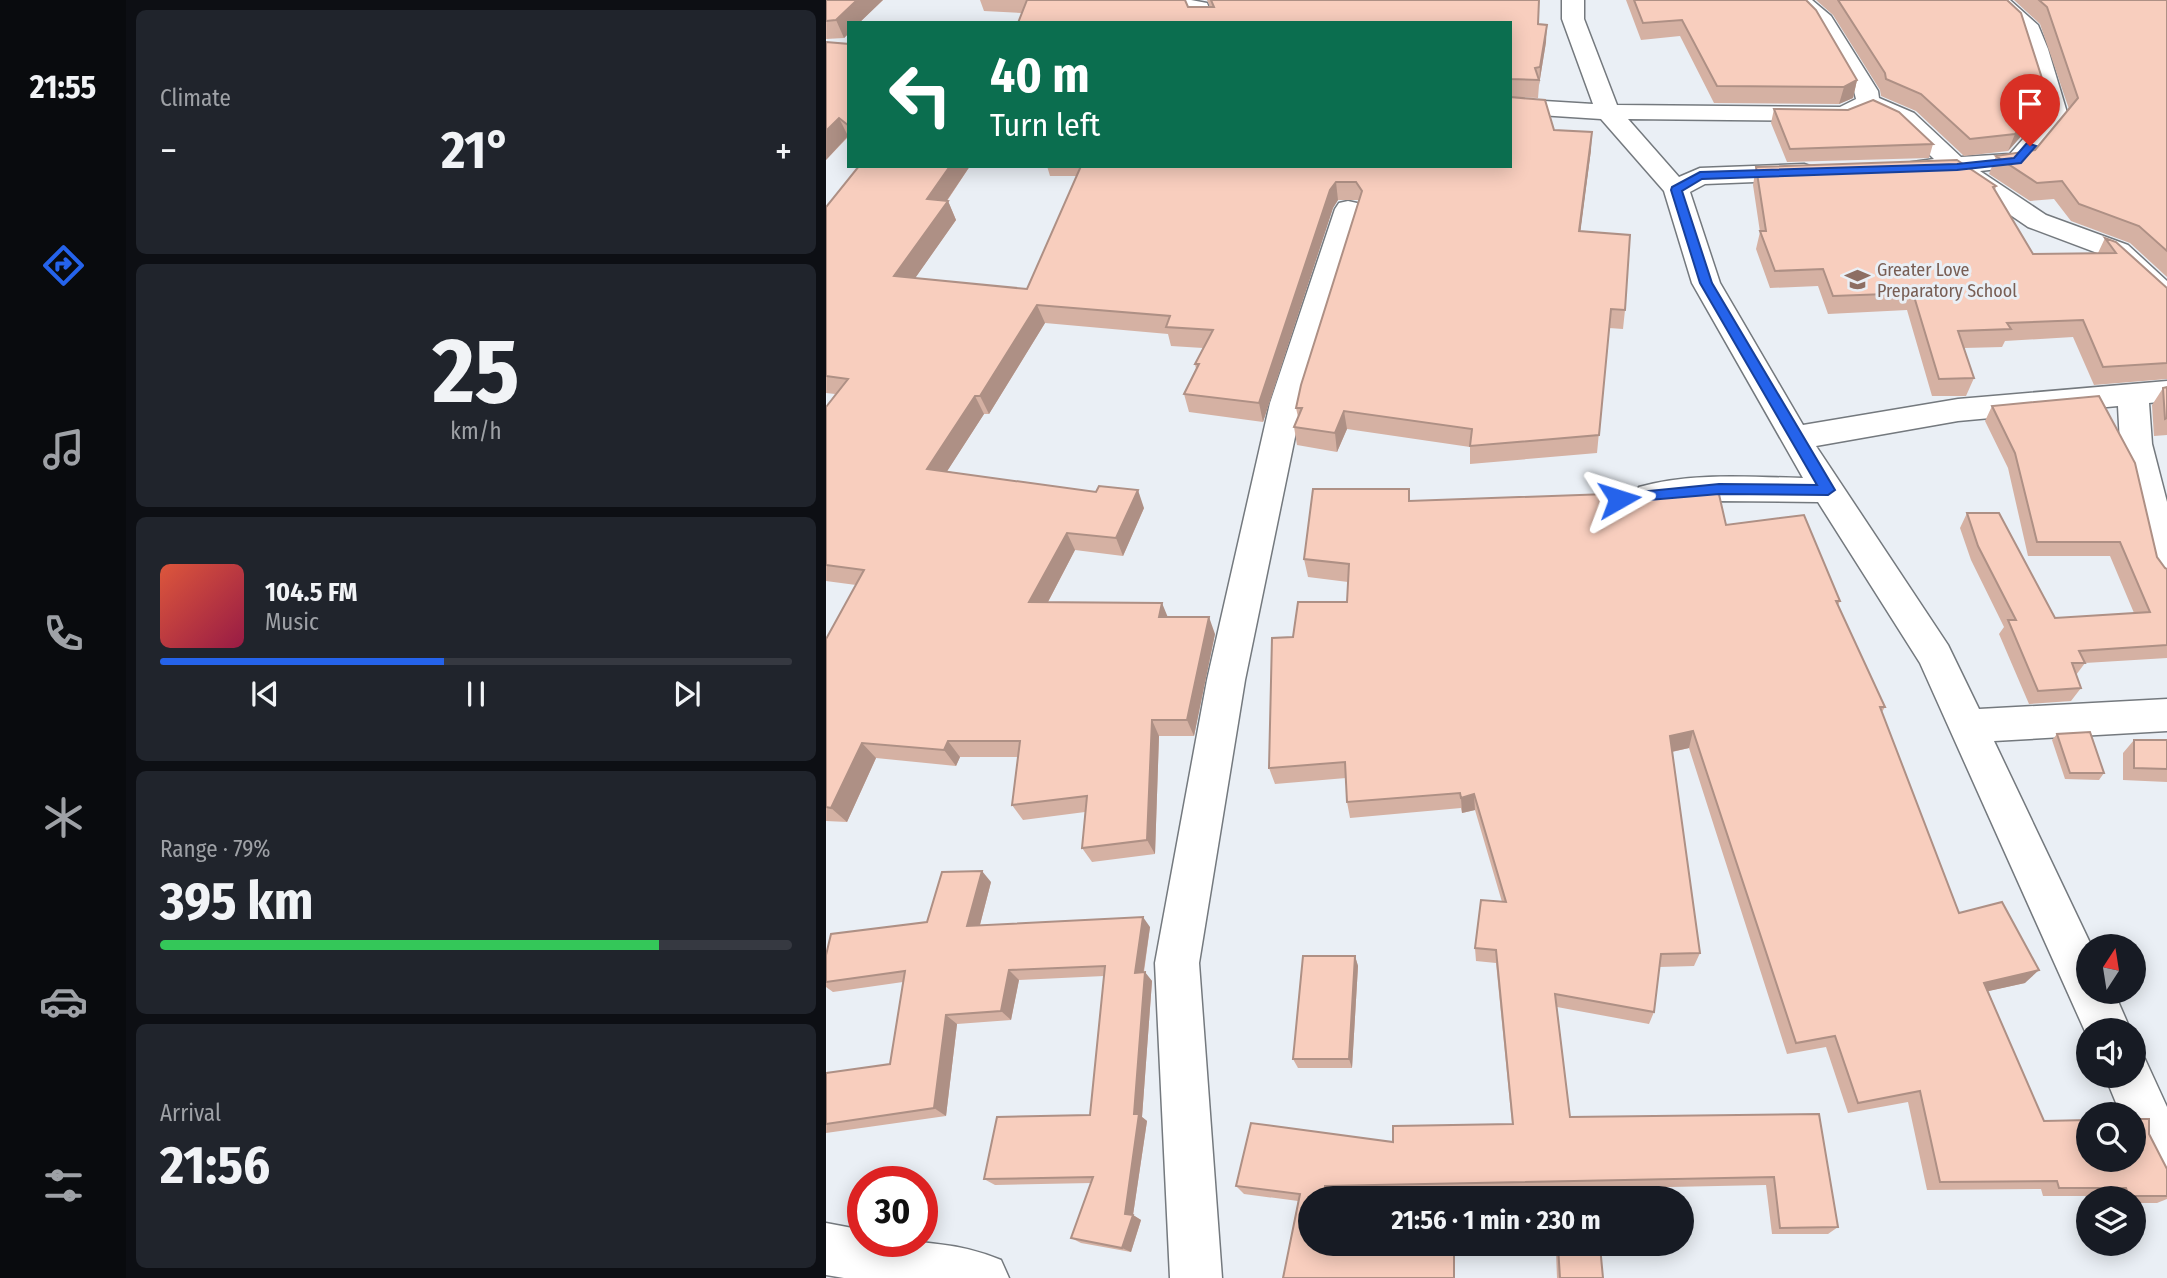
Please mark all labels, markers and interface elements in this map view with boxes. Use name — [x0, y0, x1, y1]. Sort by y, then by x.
text: 40 m — [990, 46, 1090, 105]
icon: left — [875, 49, 966, 140]
text: 21:55 — [30, 68, 96, 106]
pin — [2000, 74, 2060, 146]
text: Climate — [160, 84, 231, 112]
icon: arrive — [2011, 85, 2049, 123]
text: Turn left — [990, 106, 1100, 144]
text: 21° — [441, 119, 511, 182]
text: − — [160, 128, 177, 174]
text: + — [775, 128, 792, 174]
icon: directions — [39, 241, 88, 290]
place label: Greater Love Preparatory School — [1877, 259, 2017, 302]
school or university icon: Greater Love Preparatory School — [1843, 266, 1871, 294]
text: 25 — [433, 317, 519, 426]
text: km/h — [450, 417, 502, 445]
icon: music — [39, 425, 88, 474]
position arrow — [1582, 462, 1656, 536]
text: 104.5 FM — [265, 577, 357, 608]
text: Music — [265, 608, 319, 636]
icon: phone — [39, 609, 88, 658]
icon: previous — [246, 675, 284, 713]
icon: pause — [457, 675, 495, 713]
icon: next — [668, 675, 706, 713]
icon: climate — [39, 793, 88, 842]
text: Range · 79% — [160, 835, 271, 863]
text: 395 km — [160, 870, 314, 933]
north arrow — [2076, 934, 2146, 1004]
map controls — [2076, 934, 2146, 1256]
icon: car — [39, 977, 88, 1026]
button: sound — [2076, 1018, 2146, 1088]
text: Arrival — [160, 1099, 221, 1127]
button: search — [2076, 1102, 2146, 1172]
text: 21:56 — [160, 1134, 270, 1197]
icon: filters — [39, 1161, 88, 1210]
speed limit sign: 30 — [847, 1166, 938, 1257]
button: layers — [2076, 1186, 2146, 1256]
text: 21:56 · 1 min · 230 m — [1391, 1205, 1601, 1236]

